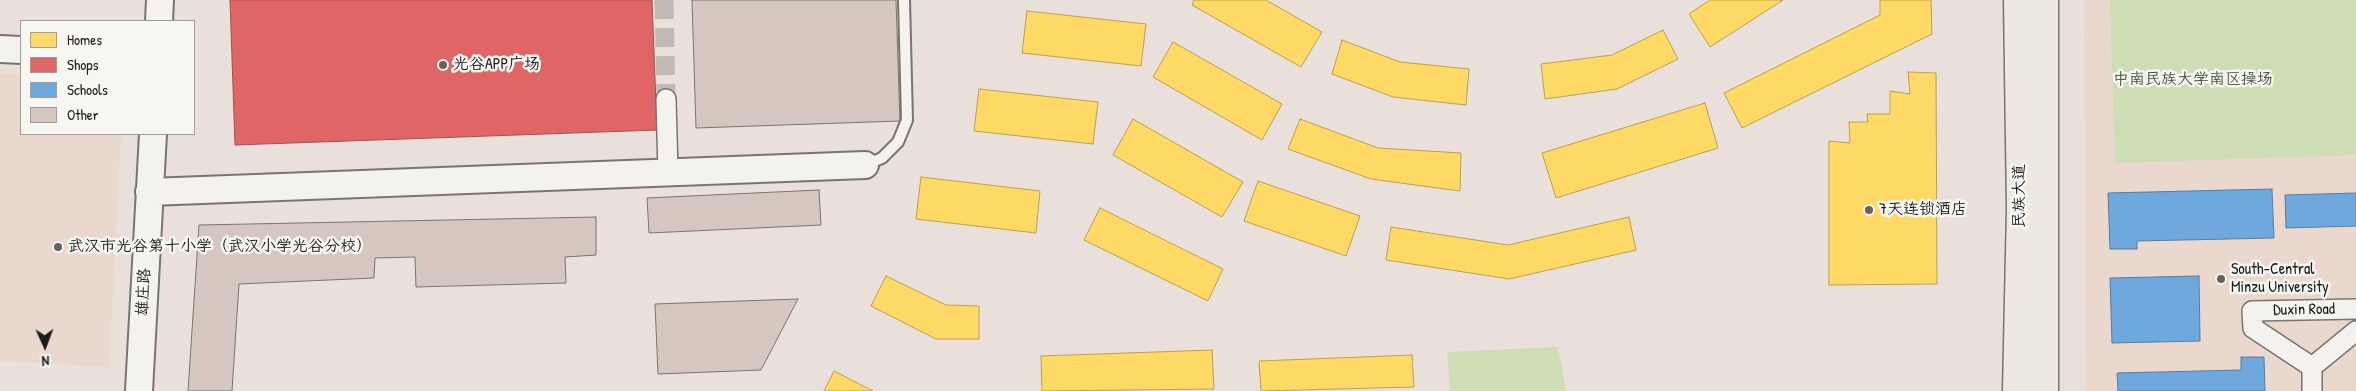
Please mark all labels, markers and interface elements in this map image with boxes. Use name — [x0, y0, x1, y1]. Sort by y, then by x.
legend — [20, 20, 195, 135]
text: Homes — [67, 29, 102, 50]
text: Shops — [67, 54, 98, 75]
place label: 光谷APP广场 — [453, 55, 540, 75]
marker: 光谷APP广场 — [437, 59, 449, 71]
park label: 中南民族大学南区操场 — [2113, 70, 2273, 90]
text: Schools — [67, 79, 108, 100]
text: Other — [67, 104, 99, 125]
street label: 民族大道 — [2010, 164, 2030, 228]
place label: 7天连锁酒店 — [1879, 200, 1967, 220]
marker: 7天连锁酒店 — [1863, 204, 1875, 216]
place label: 武汉市光谷第十小学（武汉小学光谷分校） — [68, 237, 372, 257]
marker: 武汉市光谷第十小学（武汉小学光谷分校） — [52, 241, 64, 253]
place label: South-Central Minzu University — [2231, 260, 2329, 298]
street label: 雄庄路 — [133, 268, 155, 316]
marker: South-Central Minzu University — [2215, 273, 2227, 285]
street label: Duxin Road — [2273, 300, 2335, 320]
north arrow — [20, 321, 70, 371]
text: N — [41, 352, 50, 371]

